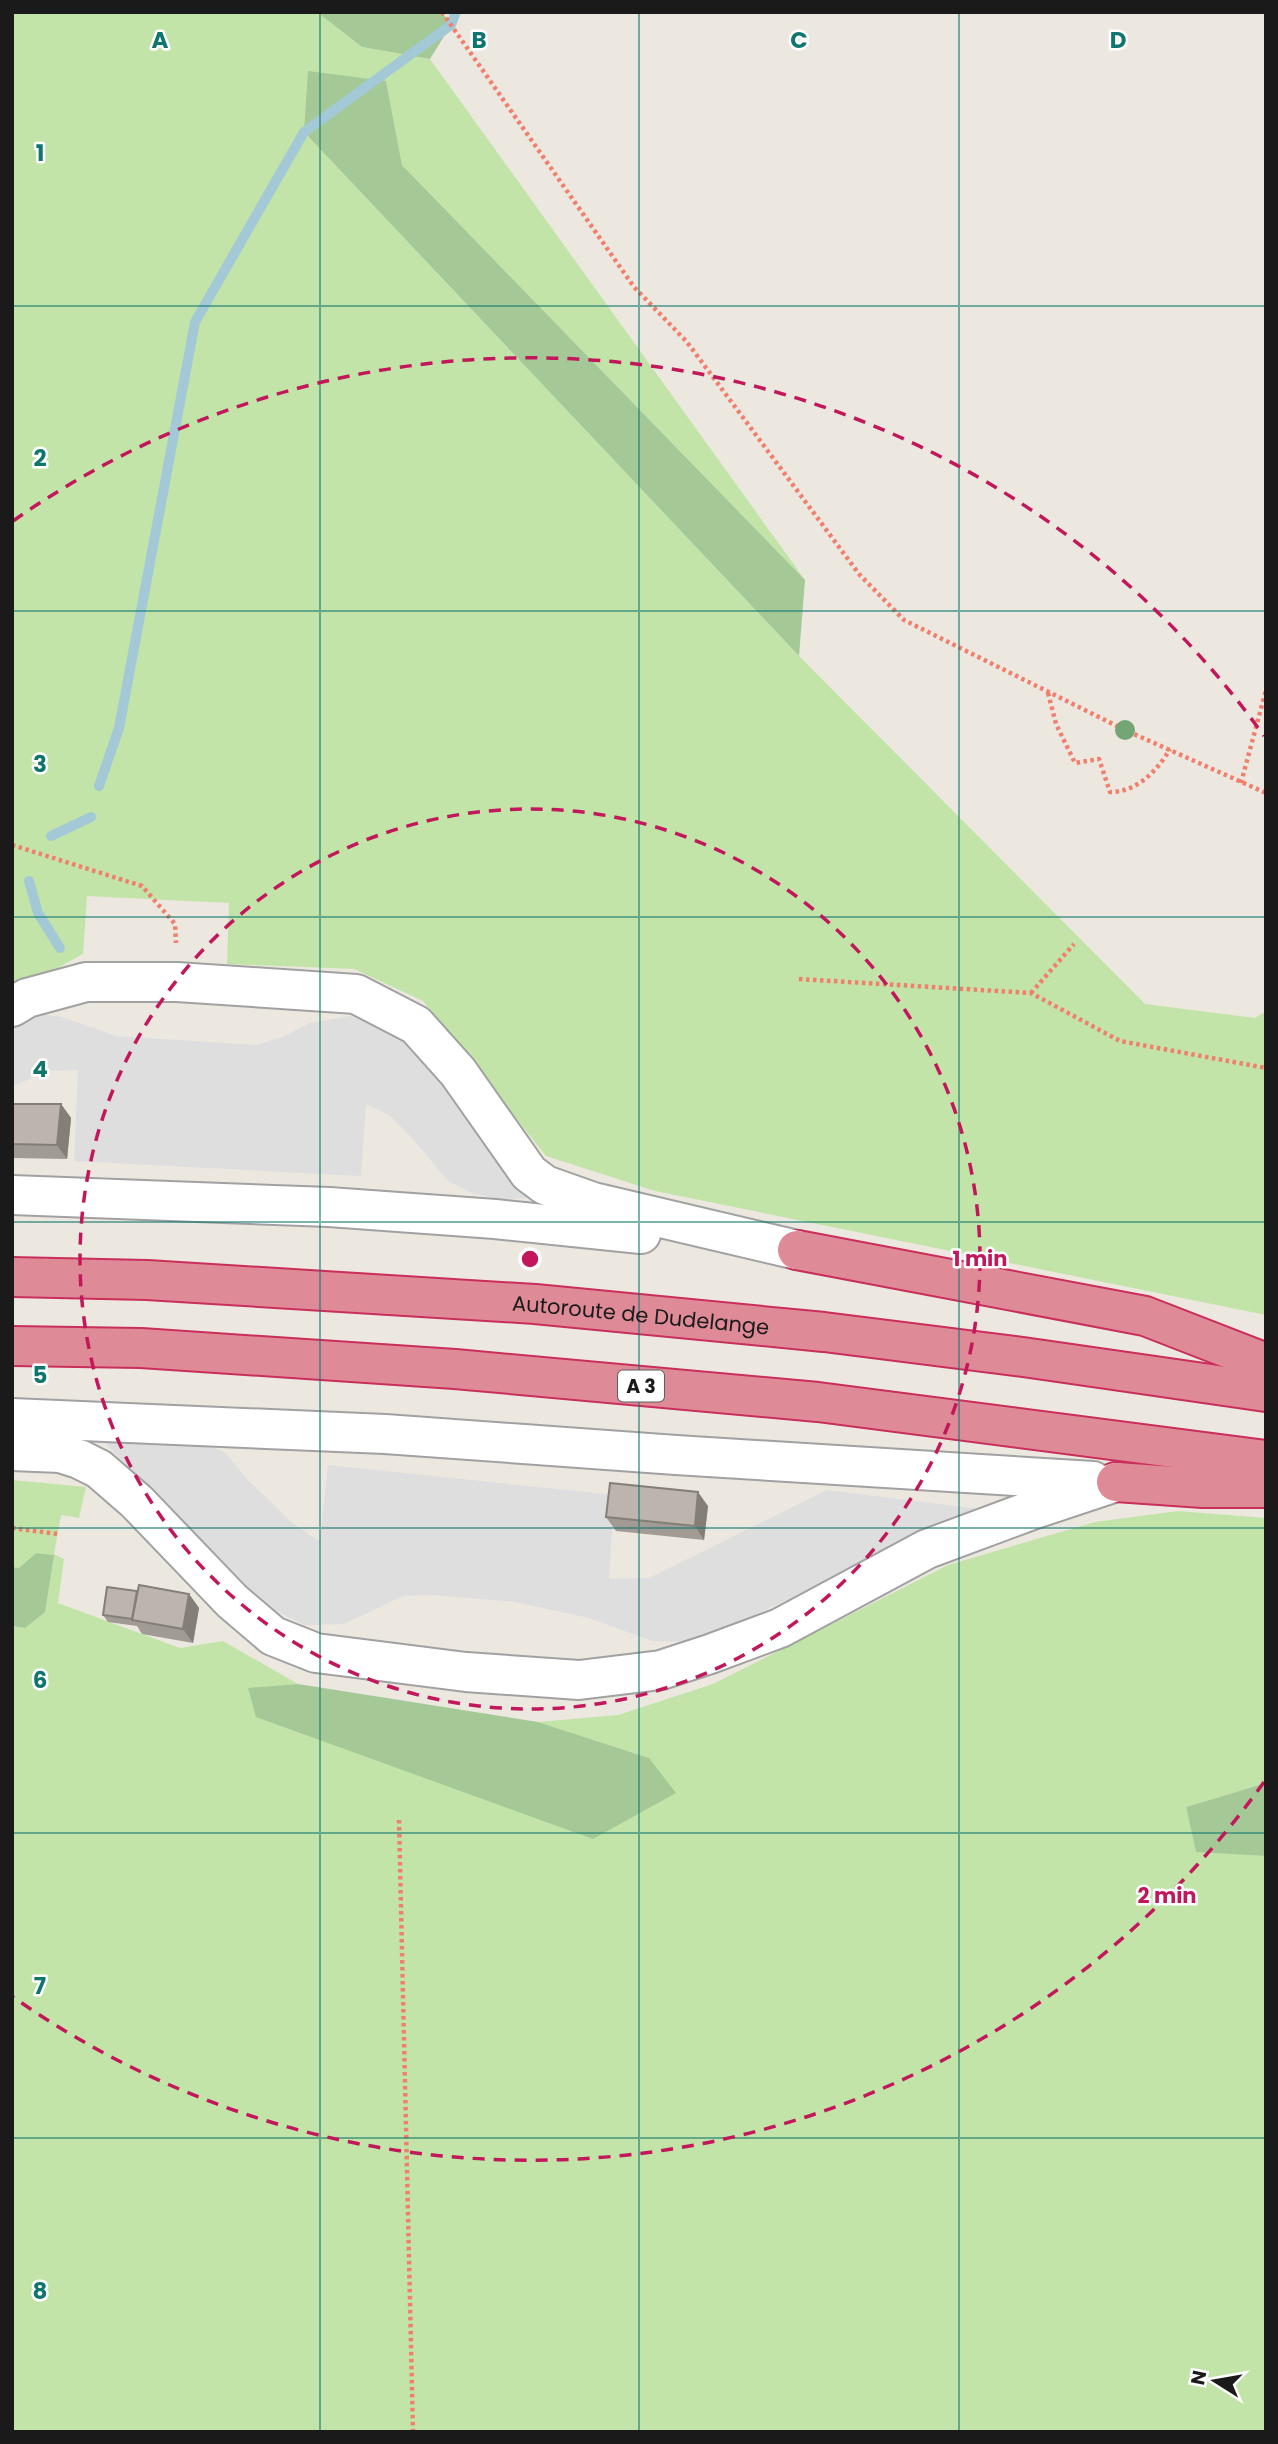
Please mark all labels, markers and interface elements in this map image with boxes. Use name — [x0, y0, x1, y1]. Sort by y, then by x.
text: A — [152, 24, 169, 56]
text: B — [471, 24, 487, 56]
text: C — [790, 24, 808, 56]
text: D — [1110, 24, 1126, 56]
text: 1 — [36, 137, 44, 169]
text: 2 — [33, 442, 47, 474]
text: 3 — [33, 748, 47, 780]
text: 4 — [32, 1053, 48, 1085]
text: 1 min — [953, 1244, 1007, 1273]
centre of rings — [518, 1247, 542, 1271]
street label: Autoroute de Dudelange — [511, 1288, 771, 1341]
text: 5 — [33, 1359, 47, 1391]
road number: A 3 — [618, 1370, 664, 1402]
text: 6 — [33, 1664, 47, 1696]
text: 2 min — [1137, 1881, 1197, 1910]
text: 7 — [34, 1970, 46, 2002]
text: 8 — [33, 2275, 47, 2307]
north arrow — [1180, 2346, 1250, 2416]
text: N — [1184, 2368, 1213, 2387]

